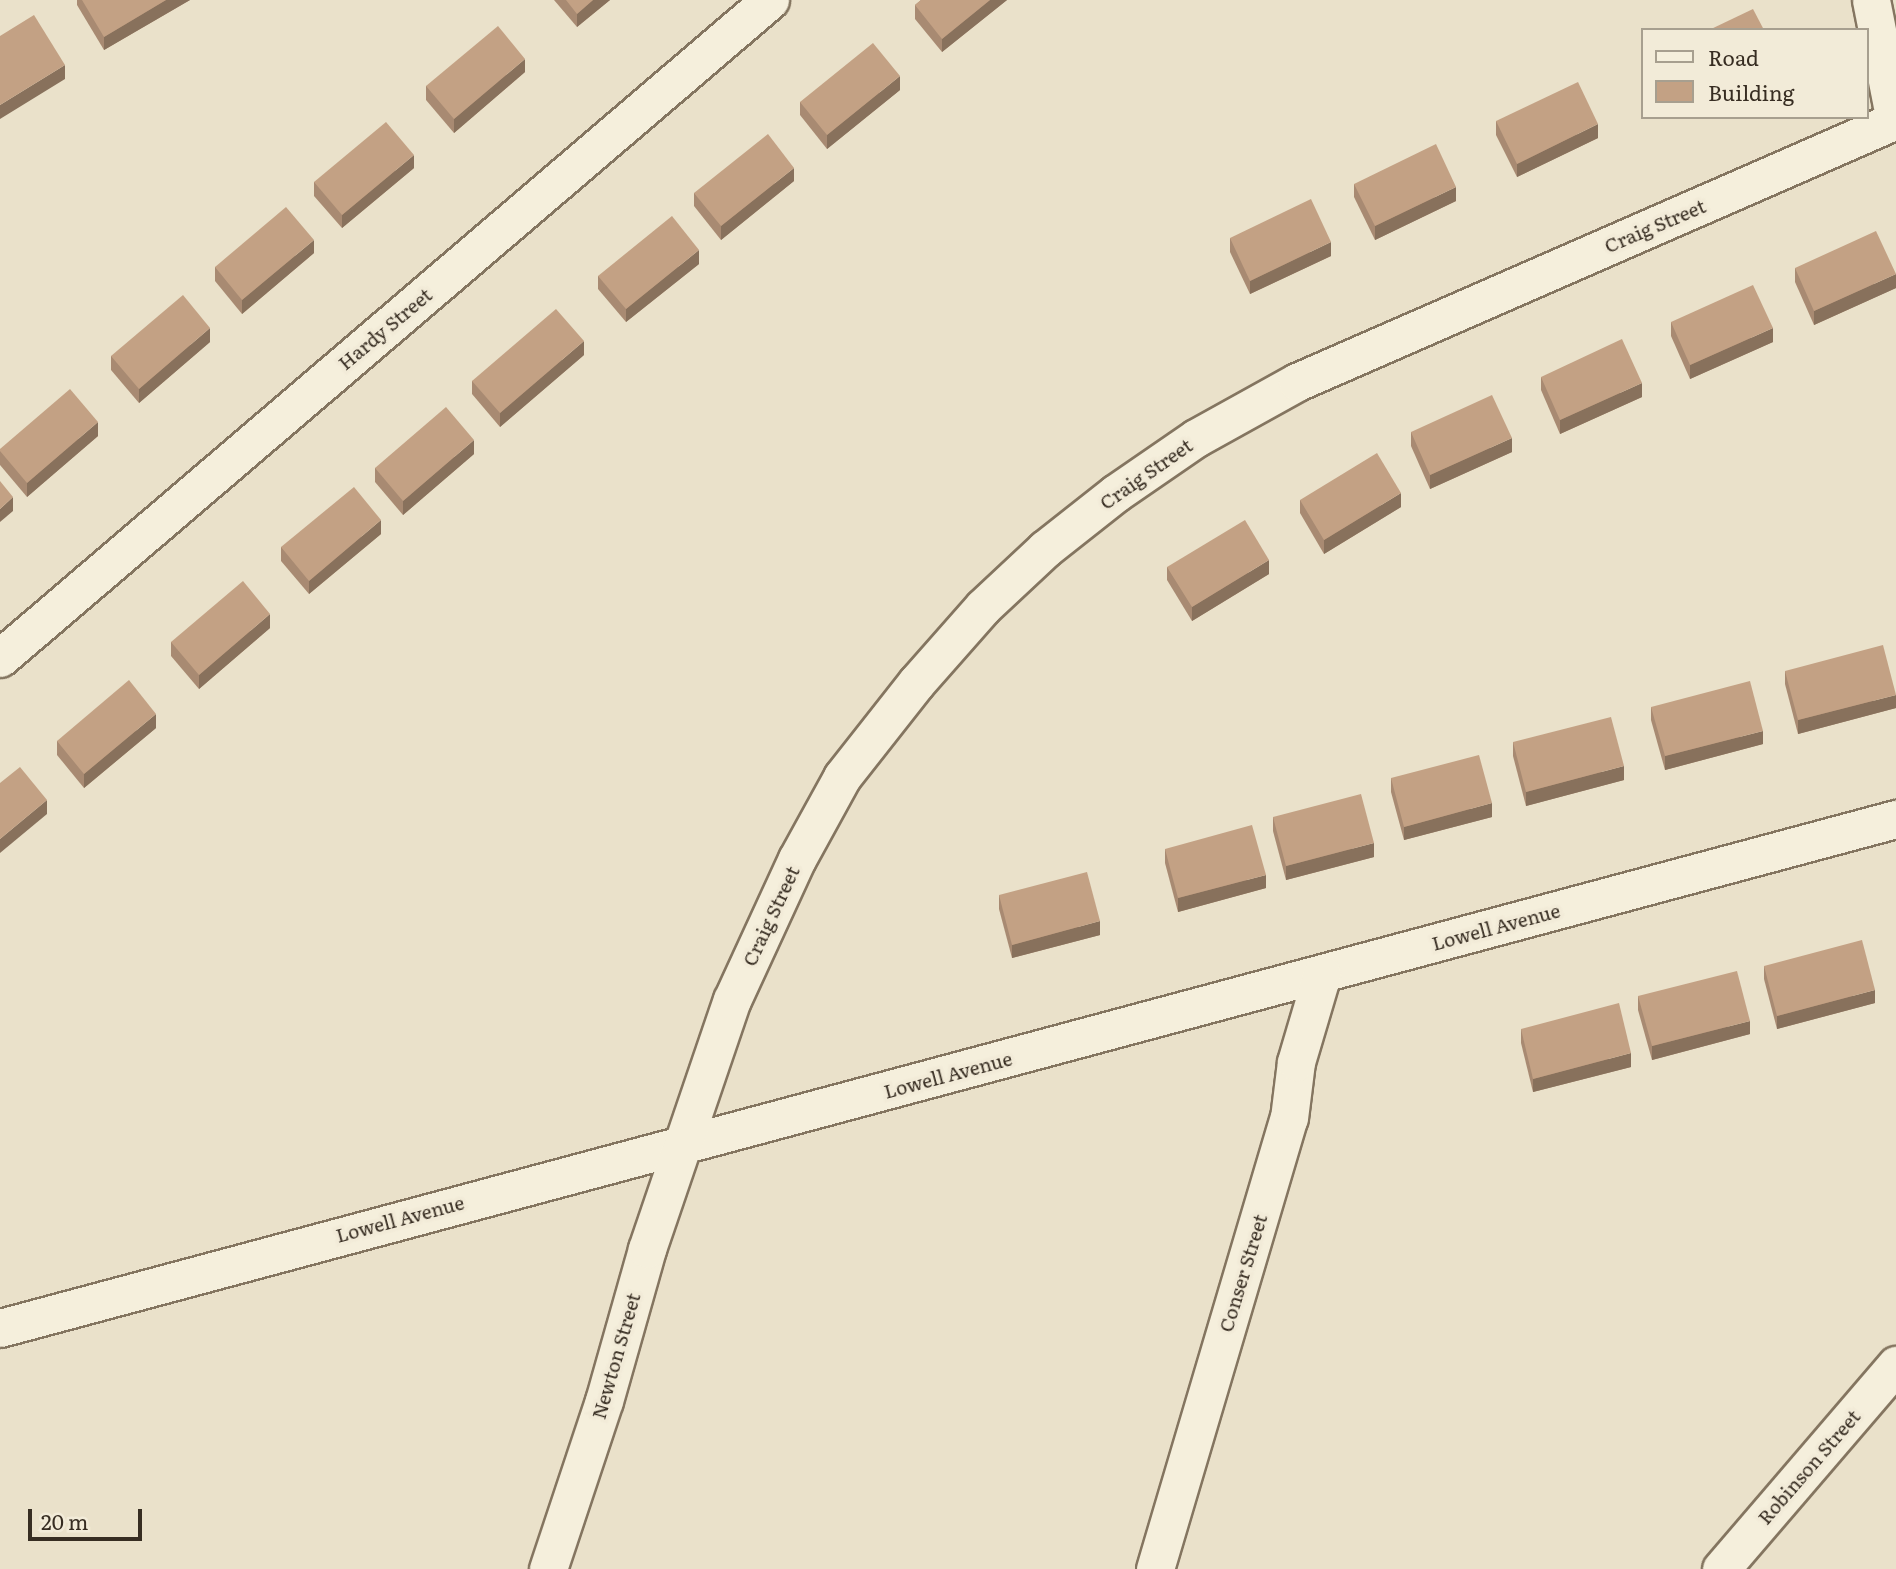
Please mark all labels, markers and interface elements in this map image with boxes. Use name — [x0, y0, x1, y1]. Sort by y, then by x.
legend — [1640, 28, 1868, 119]
text: Road — [1708, 41, 1759, 72]
text: Building — [1708, 76, 1794, 107]
street label: Craig Street — [1601, 194, 1709, 258]
street label: Hardy Street — [334, 283, 436, 375]
street label: Craig Street — [1095, 434, 1197, 514]
street label: Craig Street — [738, 862, 804, 970]
street label: Lowell Avenue — [1429, 899, 1563, 955]
street label: Lowell Avenue — [881, 1047, 1015, 1103]
street label: Lowell Avenue — [333, 1191, 467, 1247]
street label: Conser Street — [1214, 1211, 1272, 1335]
street label: Newton Street — [587, 1290, 645, 1422]
street label: Robinson Street — [1753, 1405, 1865, 1529]
scale bar — [32, 1496, 145, 1540]
text: 20 m — [41, 1505, 88, 1536]

